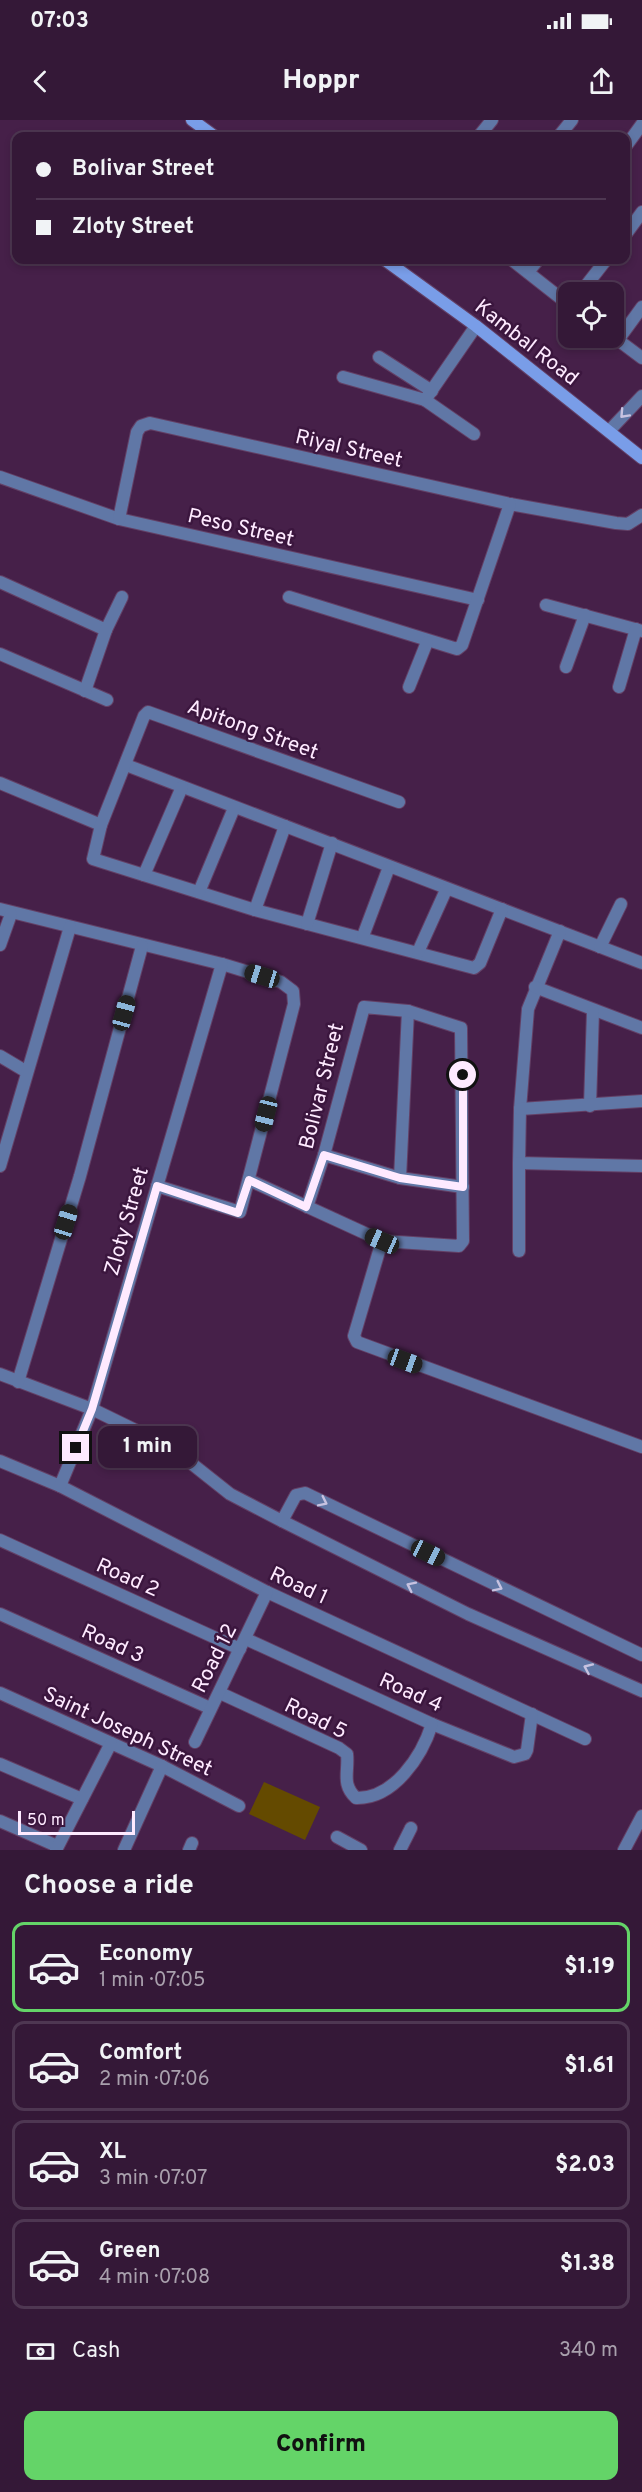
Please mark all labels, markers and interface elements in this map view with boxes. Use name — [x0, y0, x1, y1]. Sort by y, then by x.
text: 07:03 — [30, 8, 89, 35]
text: Hoppr — [282, 64, 360, 98]
icon: back — [24, 65, 57, 98]
icon: share — [585, 65, 618, 98]
text: Bolivar Street — [72, 156, 214, 183]
text: Zloty Street — [72, 214, 194, 241]
map controls — [558, 282, 624, 348]
button: locate — [558, 282, 624, 348]
street label: Kambal Road — [469, 294, 584, 392]
one-way arrow — [620, 408, 631, 418]
street label: Riyal Street — [292, 424, 405, 475]
street label: Peso Street — [185, 503, 297, 554]
street label: Apitong Street — [183, 694, 322, 767]
car — [242, 962, 282, 990]
car — [111, 993, 137, 1033]
street label: Bolivar Street — [294, 1020, 351, 1152]
route start — [449, 1061, 476, 1088]
car — [253, 1094, 279, 1134]
street label: Zloty Street — [99, 1164, 156, 1279]
car — [52, 1202, 80, 1242]
car — [362, 1225, 402, 1257]
car — [385, 1346, 425, 1376]
callout: 1 min — [97, 1427, 196, 1469]
route end — [62, 1434, 89, 1461]
text: 1 min — [123, 1434, 172, 1460]
one-way arrow — [316, 1494, 327, 1506]
car — [408, 1537, 448, 1569]
street label: Road 2 — [92, 1553, 163, 1604]
street label: Road 1 — [265, 1561, 332, 1612]
one-way arrow — [492, 1579, 503, 1591]
one-way arrow — [407, 1581, 418, 1593]
street label: Road 3 — [77, 1619, 148, 1670]
street label: Road 12 — [186, 1619, 244, 1698]
one-way arrow — [584, 1663, 595, 1675]
street label: Road 4 — [374, 1667, 446, 1719]
street label: Saint Joseph Street — [38, 1681, 216, 1783]
street label: Road 5 — [279, 1693, 351, 1746]
scale bar — [18, 1808, 135, 1836]
text: 50 m — [27, 1811, 65, 1831]
text: Choose a ride — [24, 1869, 194, 1903]
icon: car — [27, 1940, 81, 1994]
text: Economy — [99, 1941, 193, 1968]
text: $1.19 — [564, 1954, 615, 1981]
text: 1 min · 07:05 — [99, 1968, 205, 1994]
icon: car — [27, 2039, 81, 2093]
text: Comfort — [99, 2040, 182, 2067]
text: $1.61 — [564, 2053, 615, 2080]
text: 2 min · 07:06 — [99, 2067, 210, 2093]
icon: car — [27, 2138, 81, 2192]
text: XL — [99, 2139, 126, 2166]
text: $2.03 — [555, 2152, 615, 2179]
text: 3 min · 07:07 — [99, 2166, 207, 2192]
icon: car — [27, 2237, 81, 2291]
text: Green — [99, 2238, 161, 2265]
text: $1.38 — [560, 2251, 615, 2278]
text: 4 min · 07:08 — [99, 2265, 210, 2291]
icon: cash — [24, 2335, 57, 2368]
text: Cash — [72, 2338, 121, 2365]
text: 340 m — [559, 2338, 618, 2364]
button: Confirm — [24, 2411, 618, 2480]

